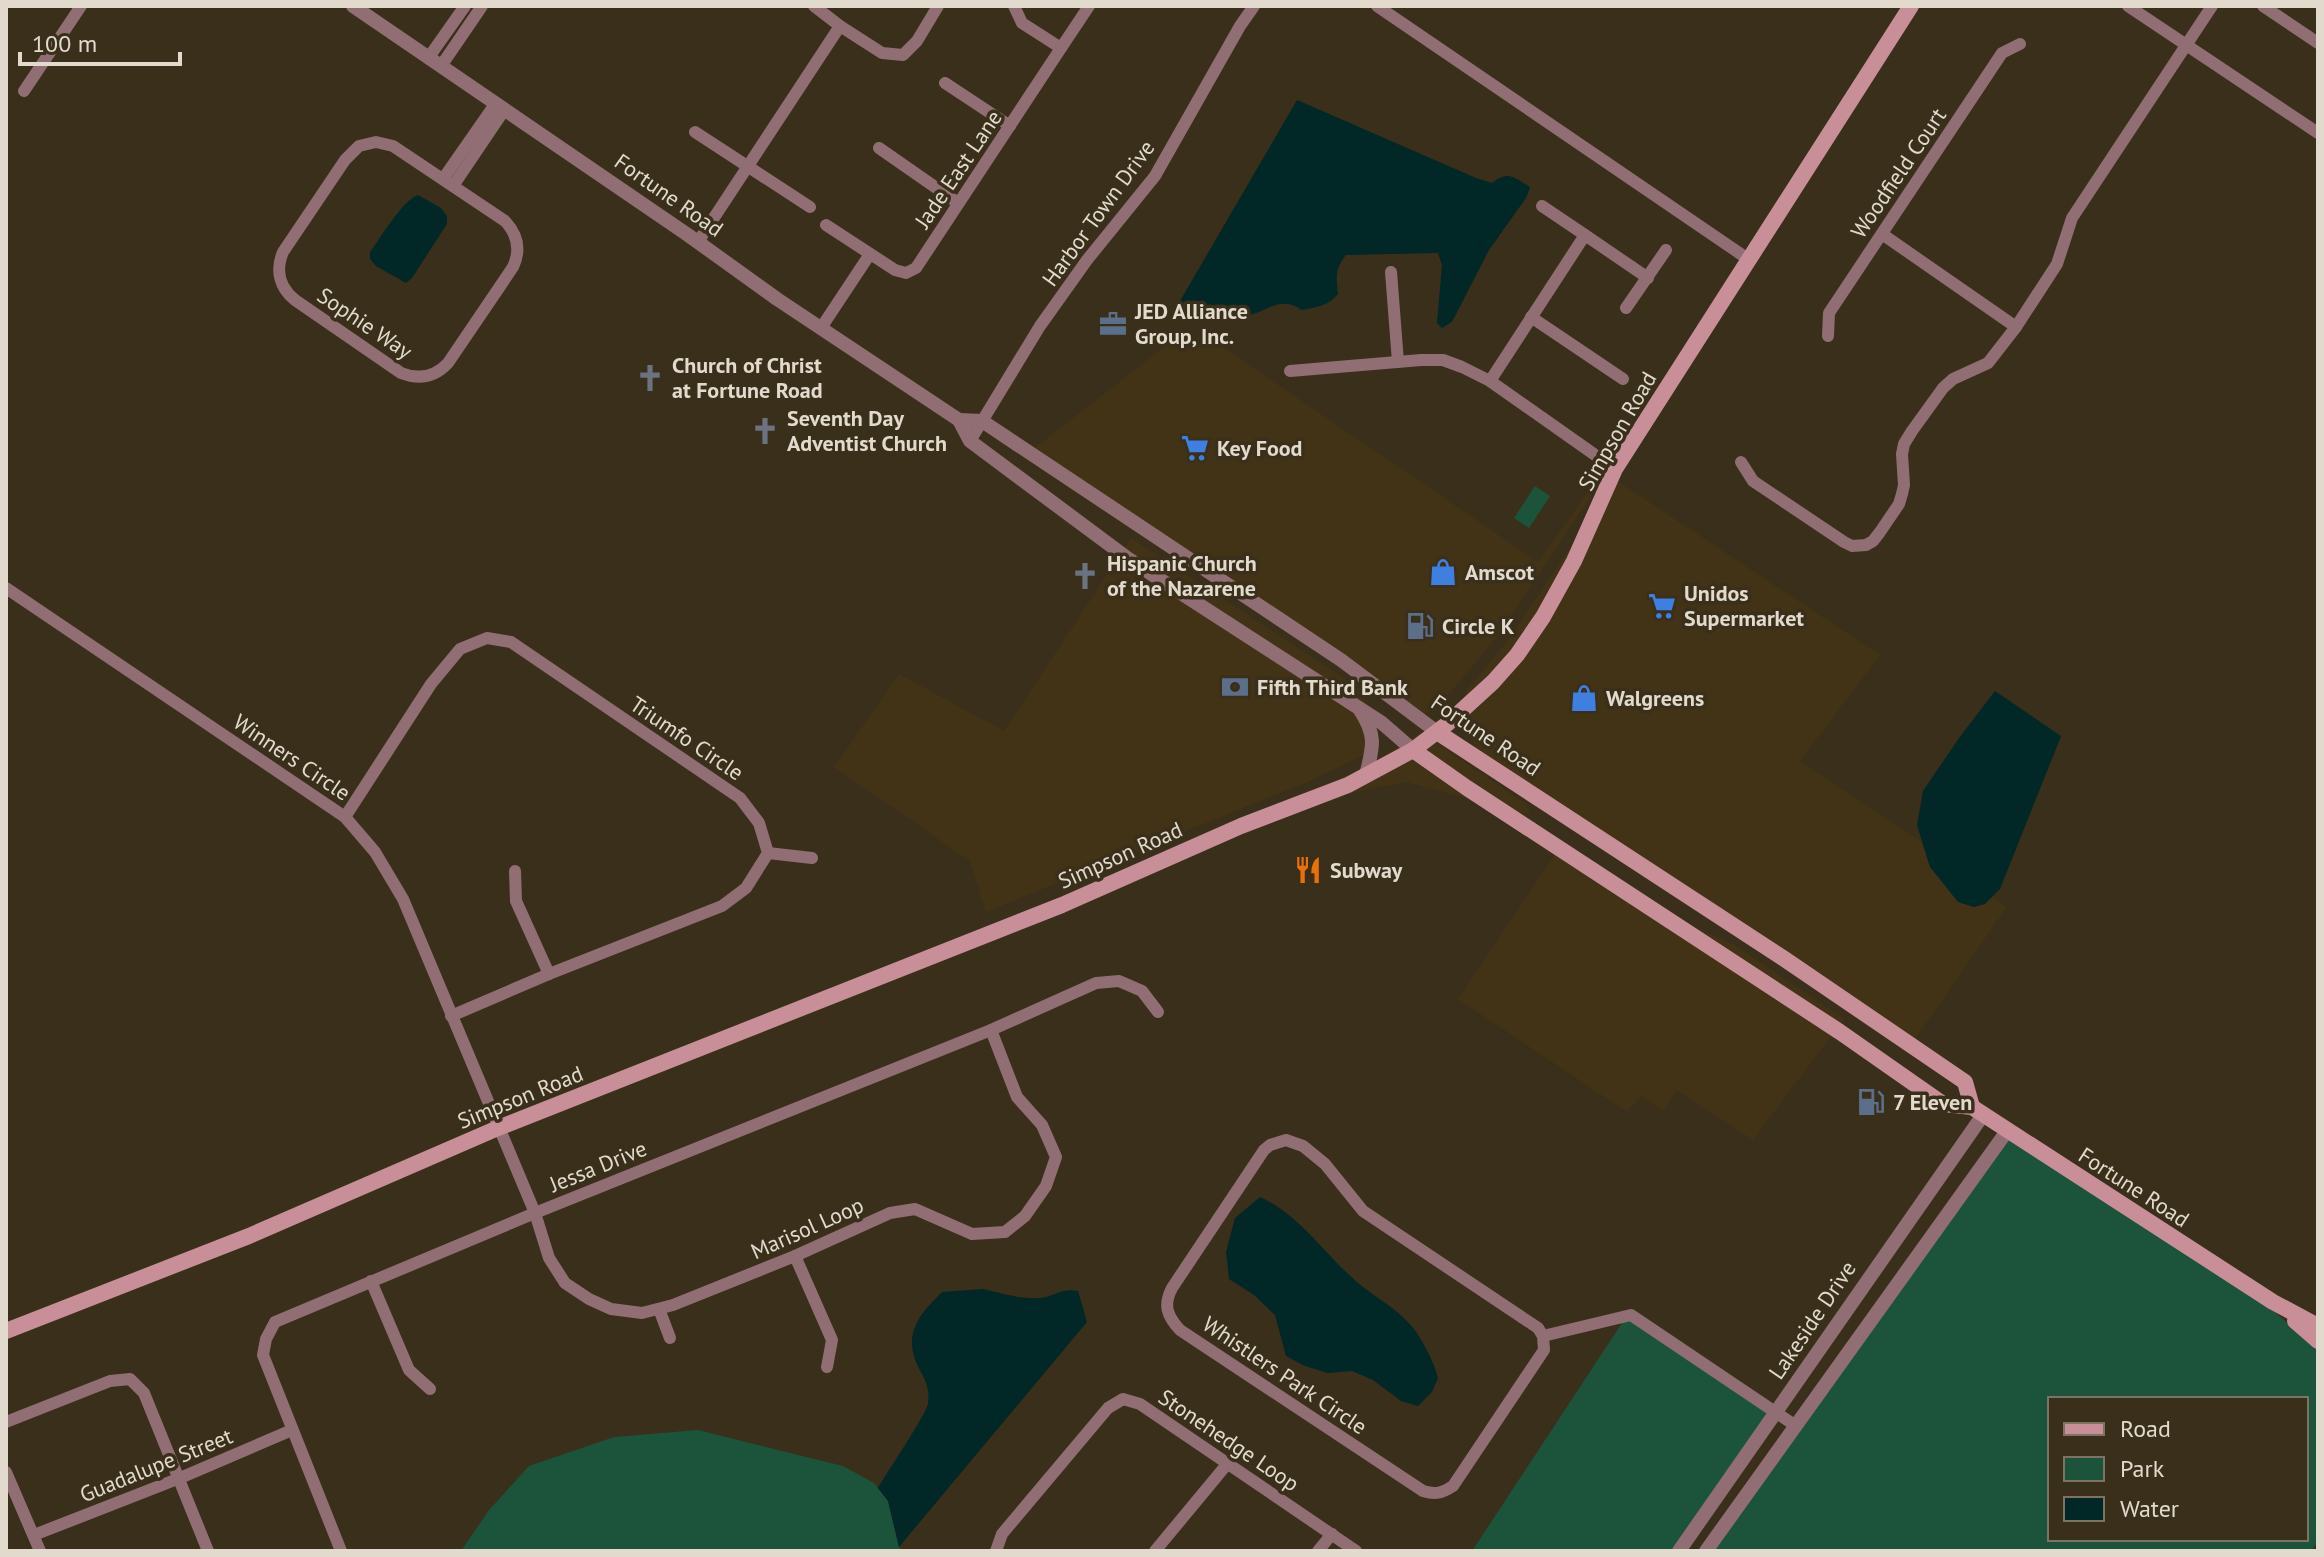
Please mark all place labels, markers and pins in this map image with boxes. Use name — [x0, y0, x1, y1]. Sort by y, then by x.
place label: JED Alliance Group, Inc. — [1134, 297, 1248, 350]
office icon: JED Alliance Group, Inc. — [1098, 309, 1128, 339]
place label: Church of Christ at Fortune Road — [672, 351, 823, 404]
church icon: Church of Christ at Fortune Road — [635, 363, 665, 393]
place label: Seventh Day Adventist Church — [787, 404, 947, 457]
church icon: Seventh Day Adventist Church — [750, 416, 780, 446]
supermarket icon: Key Food — [1180, 433, 1210, 463]
place label: Key Food — [1217, 434, 1302, 462]
place label: Hispanic Church of the Nazarene — [1107, 549, 1257, 602]
shop icon: Amscot — [1428, 557, 1458, 587]
place label: Amscot — [1465, 558, 1534, 586]
church icon: Hispanic Church of the Nazarene — [1070, 561, 1100, 591]
place label: Unidos Supermarket — [1684, 579, 1804, 632]
supermarket icon: Unidos Supermarket — [1647, 591, 1677, 621]
fuel station icon: Circle K — [1405, 611, 1435, 641]
place label: Circle K — [1442, 612, 1515, 640]
bank icon: Fifth Third Bank — [1220, 672, 1250, 702]
place label: Fifth Third Bank — [1257, 673, 1408, 701]
shop icon: Walgreens — [1569, 683, 1599, 713]
place label: Walgreens — [1606, 684, 1704, 712]
restaurant icon: Subway — [1293, 855, 1323, 885]
place label: Subway — [1330, 856, 1403, 884]
fuel station icon: 7 Eleven — [1856, 1087, 1886, 1117]
place label: 7 Eleven — [1893, 1088, 1972, 1116]

